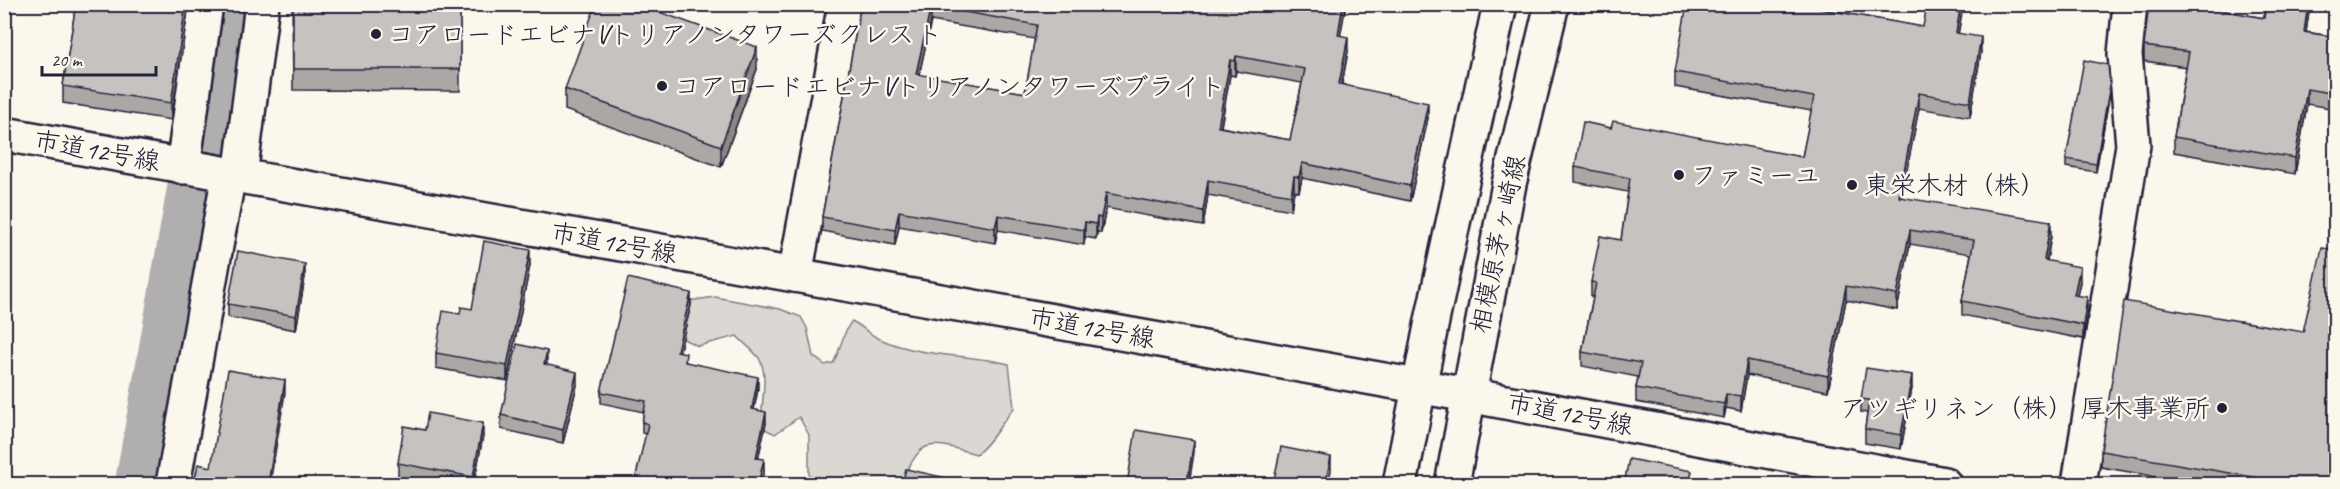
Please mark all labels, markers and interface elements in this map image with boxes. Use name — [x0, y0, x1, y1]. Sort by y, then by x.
place label: コアロードエビナVトリアノンタワーズクレスト — [388, 18, 943, 51]
marker: コアロードエビナVトリアノンタワーズクレスト — [369, 27, 383, 41]
scale bar — [42, 39, 156, 77]
text: 20 m — [51, 49, 84, 71]
place label: コアロードエビナVトリアノンタワーズブライト — [674, 70, 1225, 103]
marker: コアロードエビナVトリアノンタワーズブライト — [655, 79, 669, 93]
street label: 市道12号線 — [31, 124, 163, 178]
street label: 相模原茅ヶ崎線 — [1463, 152, 1533, 336]
place label: ファミーユ — [1691, 159, 1820, 192]
marker: ファミーユ — [1672, 168, 1686, 182]
place label: 東栄木材（株） — [1864, 169, 2046, 202]
marker: 東栄木材（株） — [1845, 178, 1859, 192]
street label: 市道12号線 — [548, 216, 680, 270]
street label: 市道12号線 — [1026, 301, 1158, 355]
street label: 市道12号線 — [1504, 386, 1636, 442]
place label: アツギリネン（株） 厚木事業所 — [1840, 392, 2210, 425]
marker: アツギリネン（株） 厚木事業所 — [2215, 401, 2229, 415]

